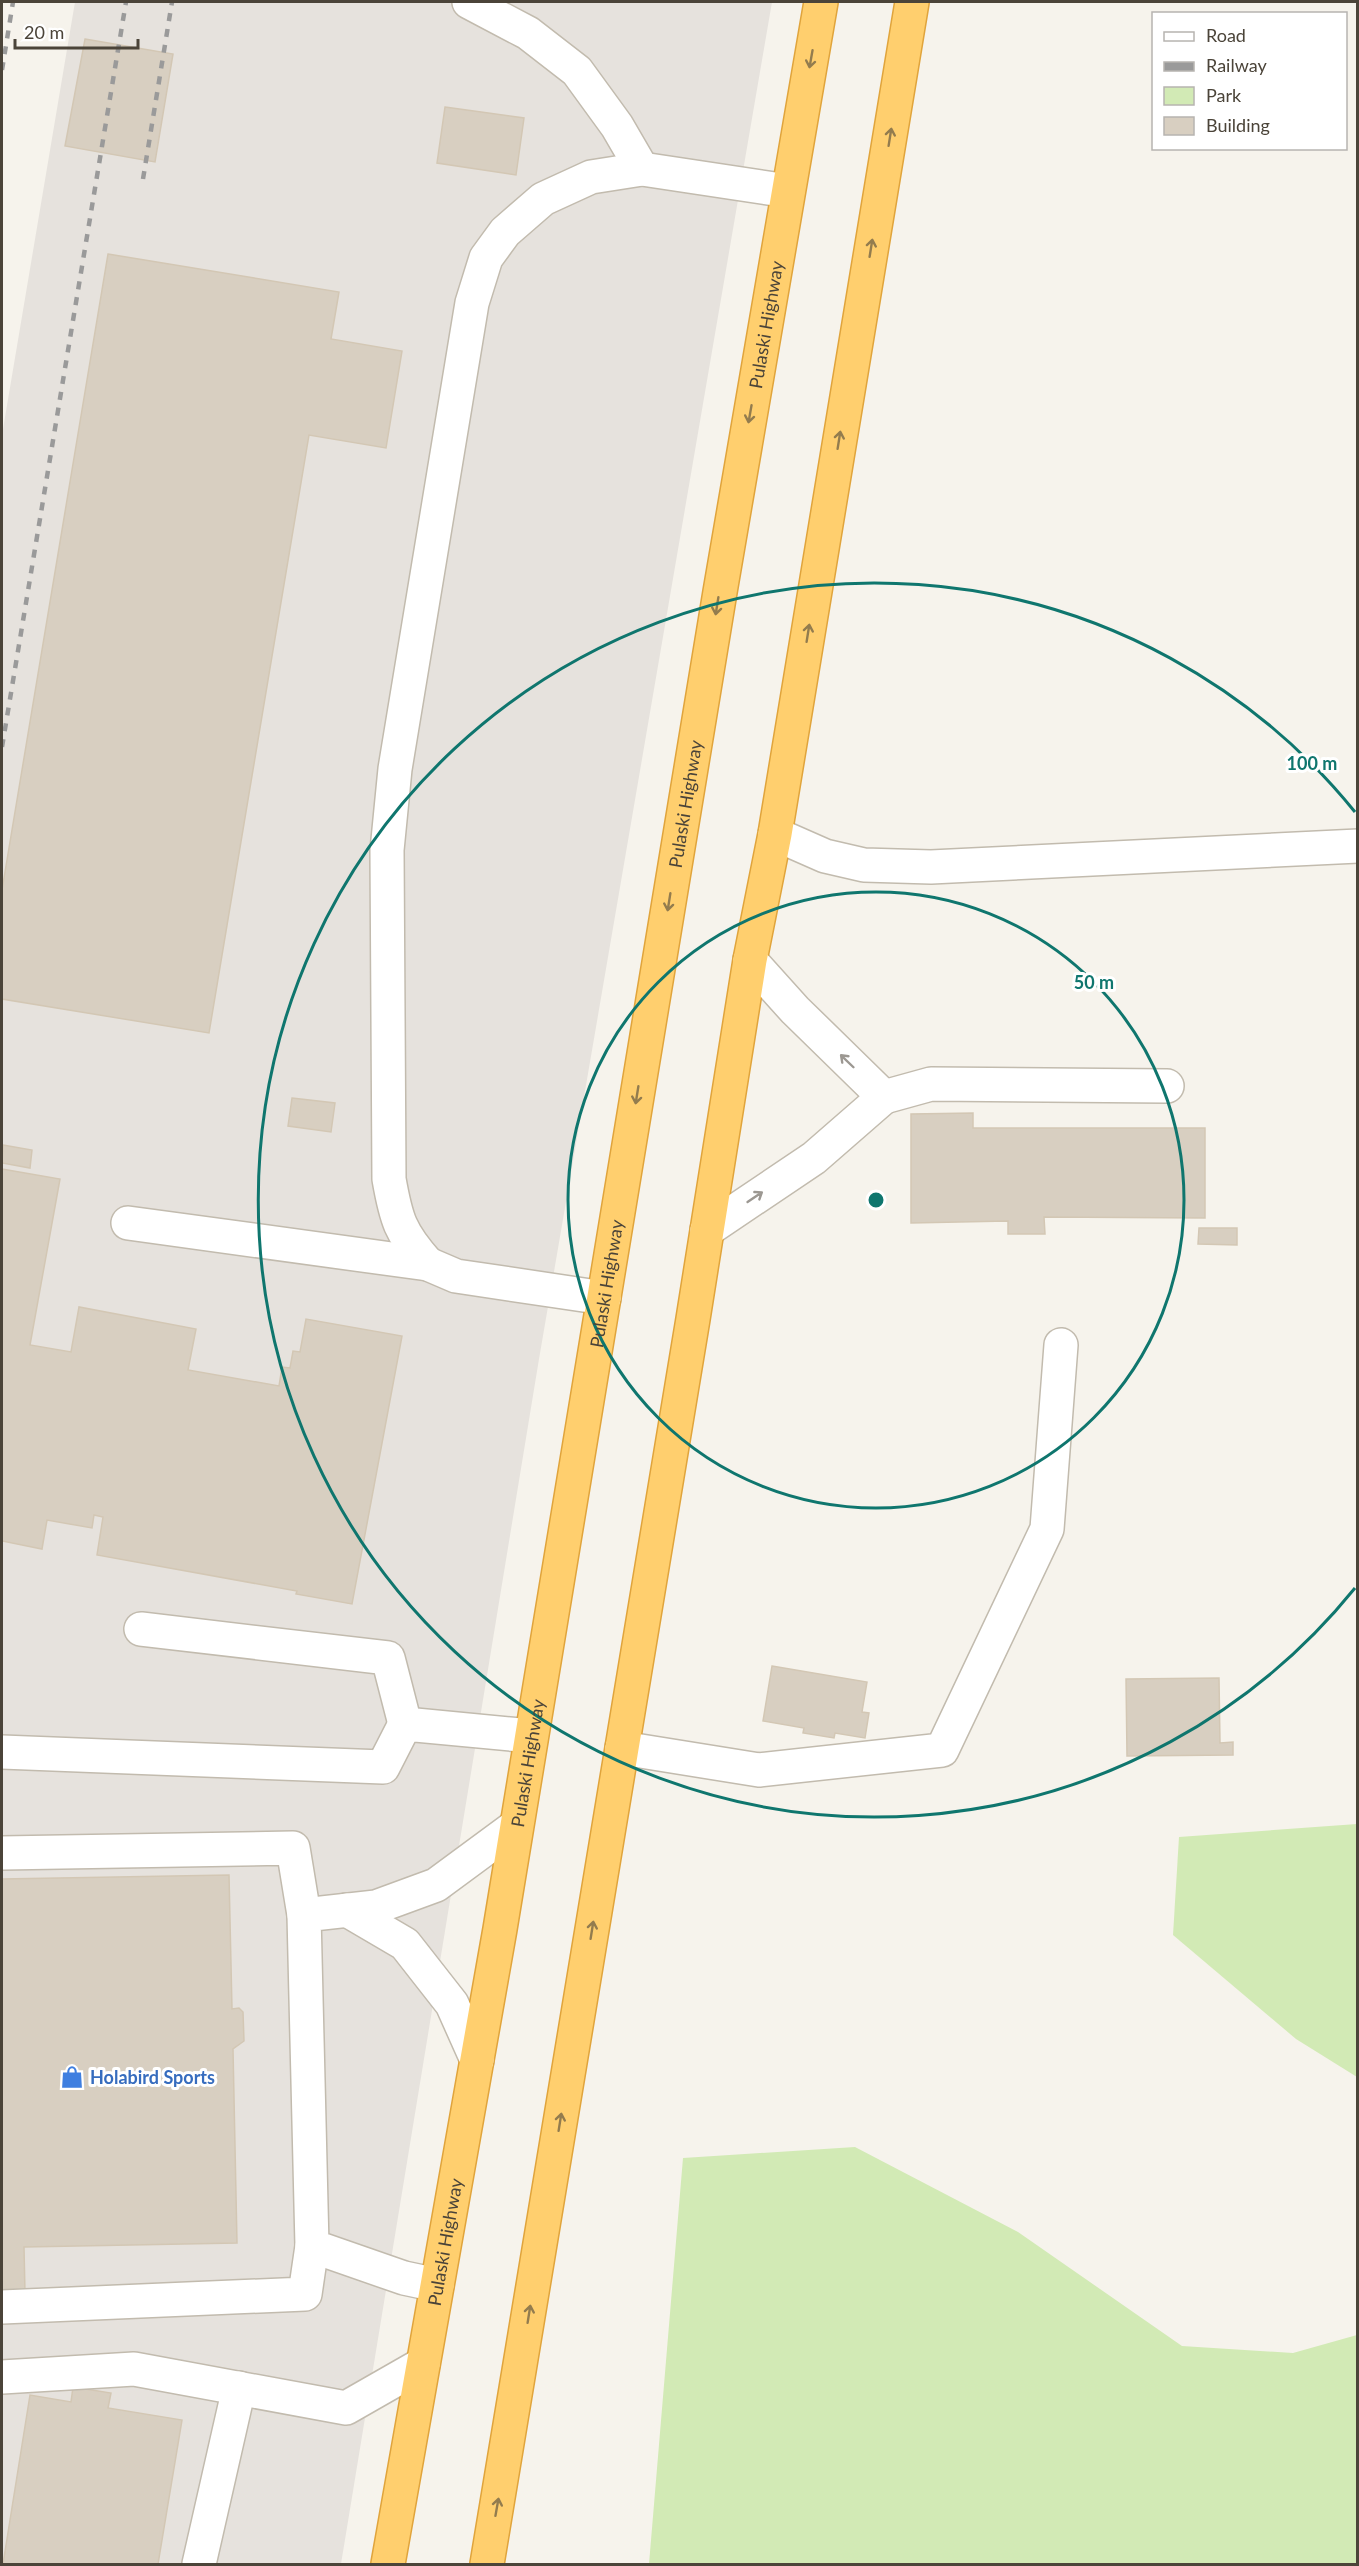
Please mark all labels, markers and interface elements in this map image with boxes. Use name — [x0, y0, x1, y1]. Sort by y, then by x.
scale bar — [15, 12, 138, 50]
legend — [1152, 12, 1347, 150]
text: 20 m — [24, 21, 64, 43]
text: Road — [1206, 24, 1246, 46]
one-way arrow — [805, 49, 816, 68]
text: Railway — [1206, 54, 1267, 76]
text: Park — [1206, 84, 1242, 106]
text: Building — [1206, 114, 1270, 136]
one-way arrow — [884, 127, 895, 147]
one-way arrow — [866, 238, 877, 258]
street label: Pulaski Highway — [744, 258, 788, 390]
one-way arrow — [744, 404, 755, 423]
one-way arrow — [834, 431, 845, 451]
one-way arrow — [712, 596, 723, 616]
one-way arrow — [802, 623, 813, 643]
street label: Pulaski Highway — [664, 738, 707, 869]
text: 100 m — [1287, 752, 1337, 774]
one-way arrow — [663, 892, 674, 912]
text: 50 m — [1074, 971, 1114, 993]
one-way arrow — [839, 1053, 854, 1068]
one-way arrow — [632, 1084, 643, 1104]
centre of rings — [866, 1190, 886, 1210]
one-way arrow — [746, 1191, 763, 1203]
street label: Pulaski Highway — [585, 1217, 628, 1349]
street label: Pulaski Highway — [506, 1697, 549, 1829]
one-way arrow — [587, 1920, 598, 1940]
shop icon: Holabird Sports — [59, 2064, 85, 2090]
place label: Holabird Sports — [90, 2066, 215, 2088]
one-way arrow — [555, 2113, 566, 2132]
street label: Pulaski Highway — [423, 2176, 467, 2308]
one-way arrow — [523, 2305, 534, 2325]
one-way arrow — [491, 2497, 502, 2517]

